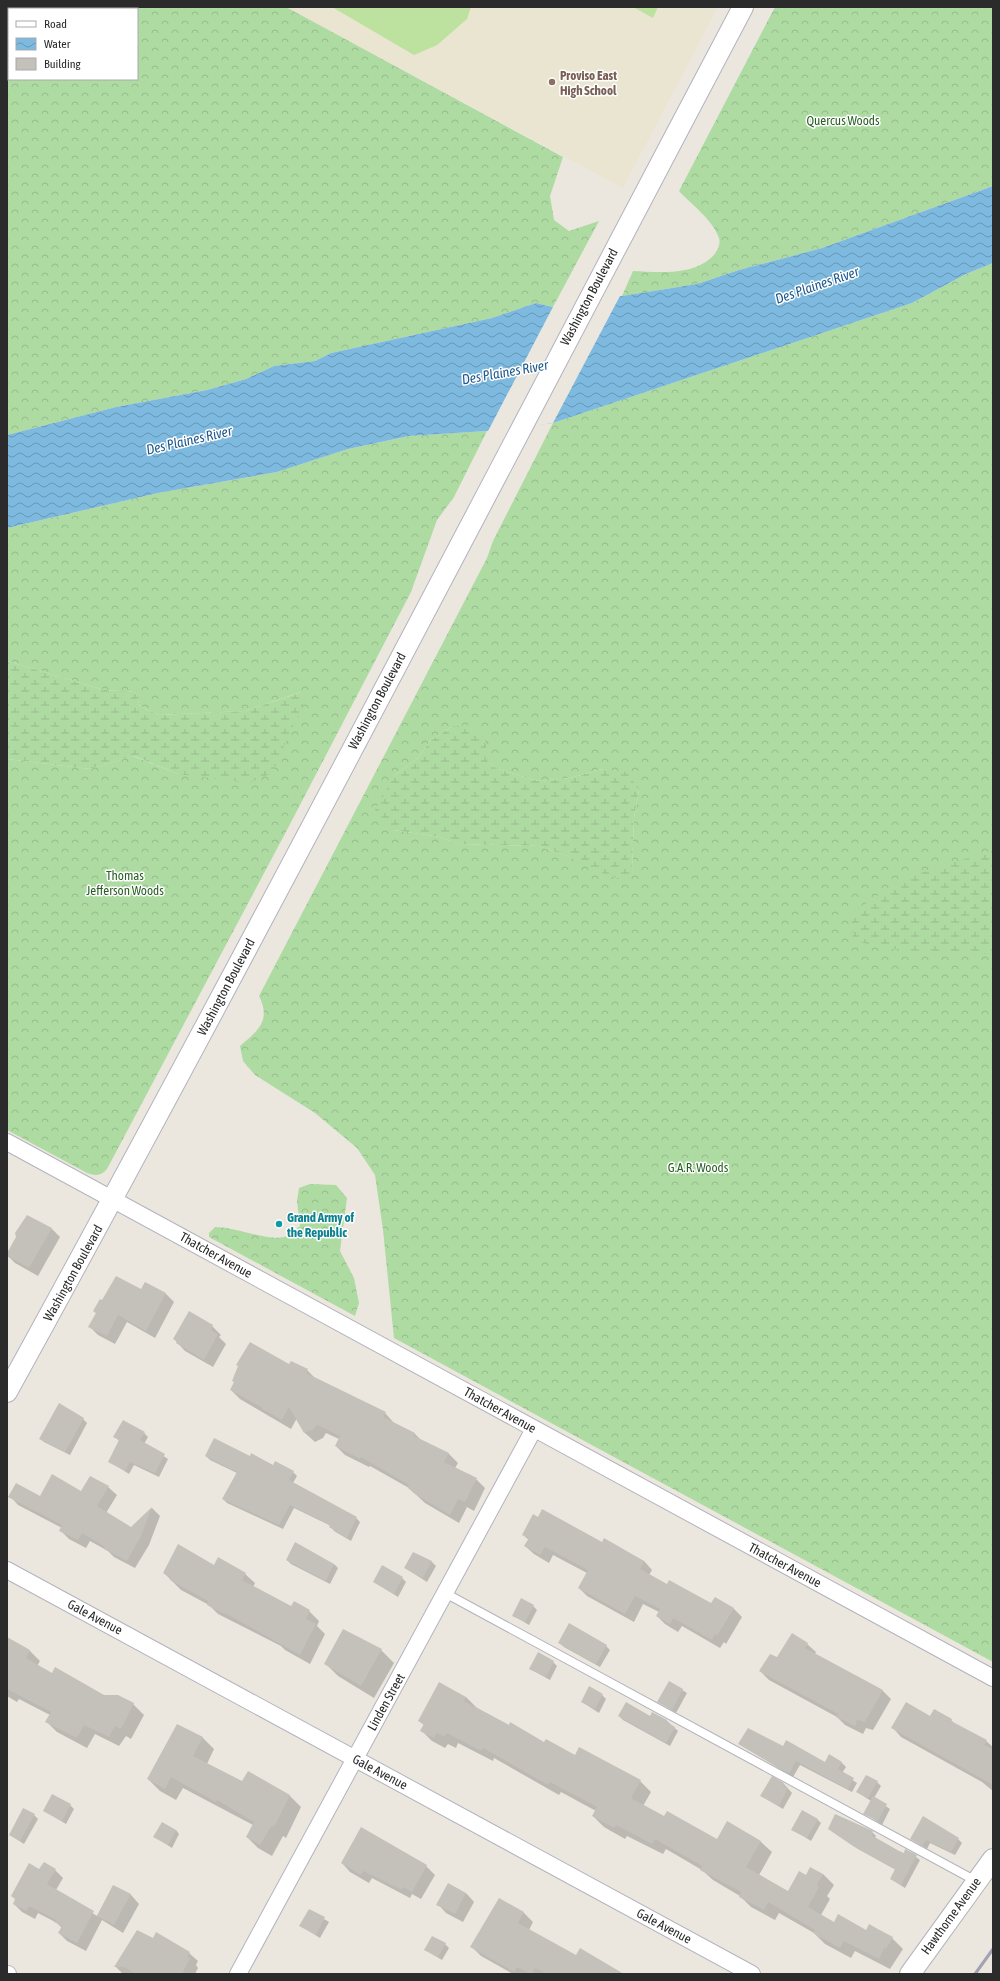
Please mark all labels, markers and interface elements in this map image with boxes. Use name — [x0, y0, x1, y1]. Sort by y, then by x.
legend — [8, 8, 138, 80]
text: Road — [44, 17, 67, 31]
text: Water — [44, 37, 71, 51]
text: Building — [44, 57, 82, 71]
place label: Proviso East High School — [560, 68, 617, 98]
marker: Proviso East High School — [547, 77, 557, 87]
park label: Quercus Woods — [806, 113, 880, 128]
street label: Washington Boulevard — [557, 246, 621, 348]
water label: Des Plaines River — [773, 263, 862, 307]
water label: Des Plaines River — [461, 356, 550, 387]
water label: Des Plaines River — [145, 422, 234, 458]
street label: Washington Boulevard — [345, 650, 409, 752]
park label: Thomas Jefferson Woods — [86, 868, 164, 898]
street label: Washington Boulevard — [194, 936, 258, 1038]
park label: G.A.R. Woods — [668, 1160, 729, 1175]
place label: Grand Army of the Republic — [286, 1210, 355, 1240]
marker: Grand Army of the Republic — [274, 1219, 284, 1229]
street label: Washington Boulevard — [40, 1222, 106, 1324]
street label: Thatcher Avenue — [177, 1229, 255, 1281]
street label: Thatcher Avenue — [461, 1384, 539, 1436]
street label: Thatcher Avenue — [746, 1540, 824, 1590]
street label: Gale Avenue — [65, 1596, 125, 1638]
street label: Linden Street — [364, 1671, 408, 1733]
street label: Gale Avenue — [350, 1751, 410, 1793]
street label: Hawthorne Avenue — [918, 1875, 984, 1957]
street label: Gale Avenue — [634, 1905, 694, 1947]

